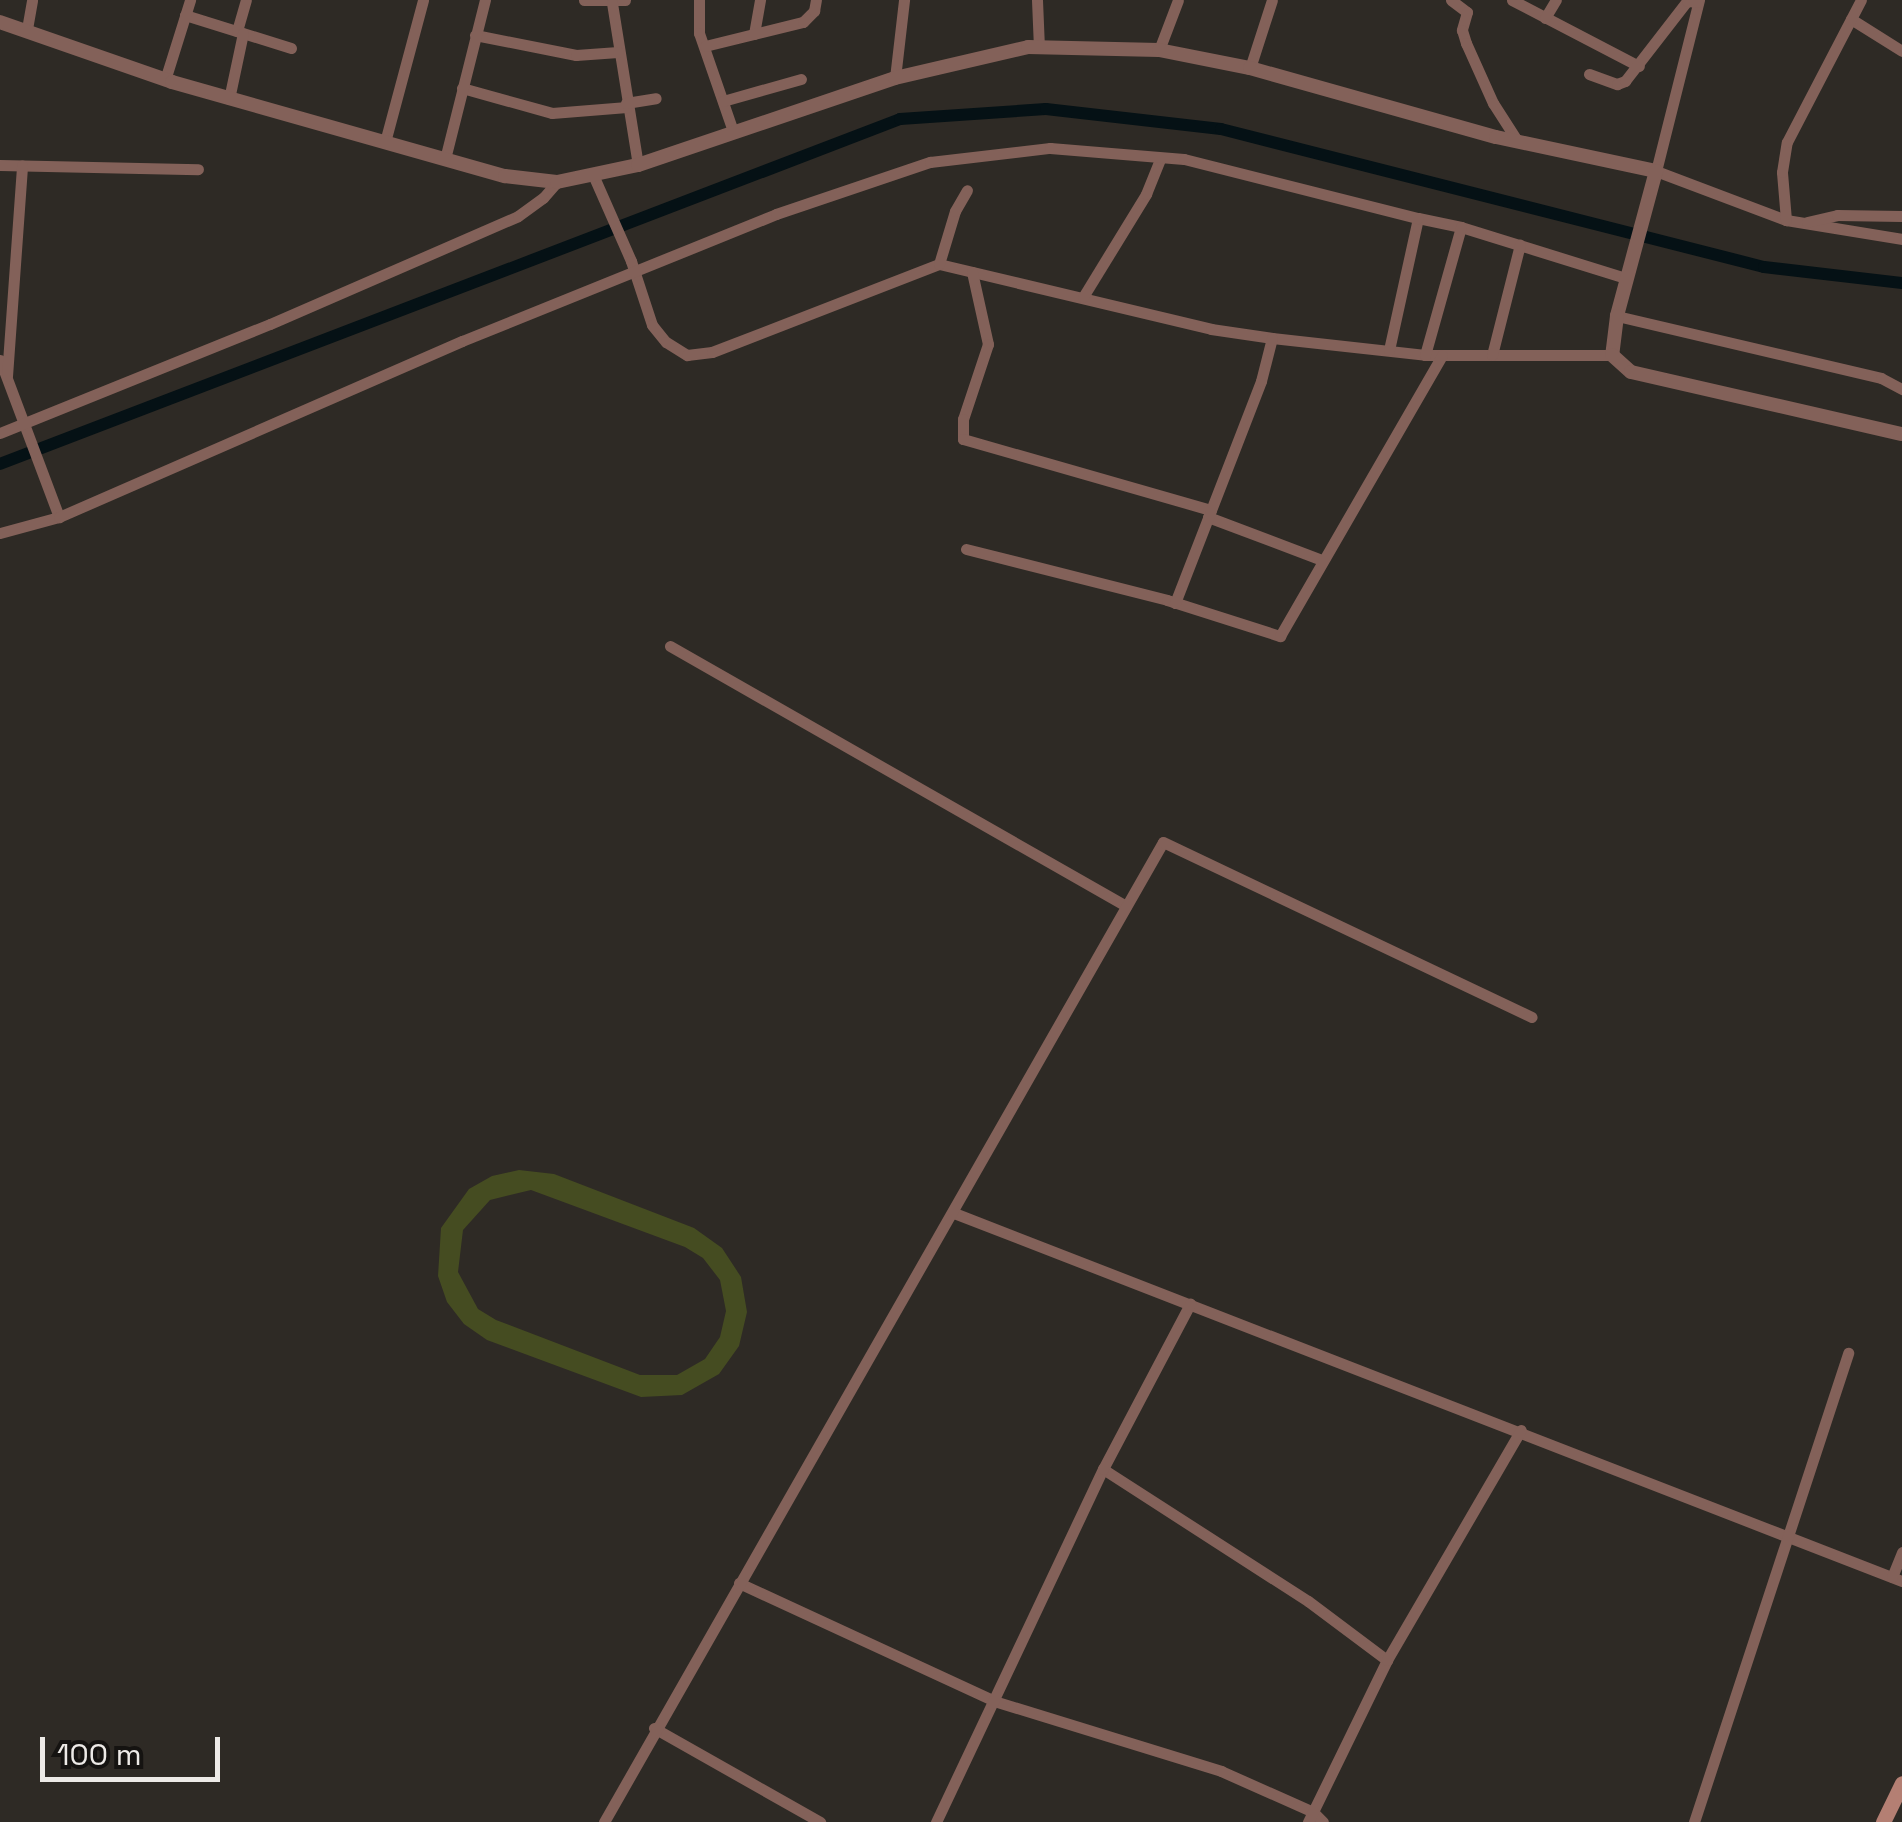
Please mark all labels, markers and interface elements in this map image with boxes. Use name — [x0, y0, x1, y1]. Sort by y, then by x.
scale bar — [45, 1717, 225, 1779]
text: 100 m — [57, 1735, 142, 1774]

